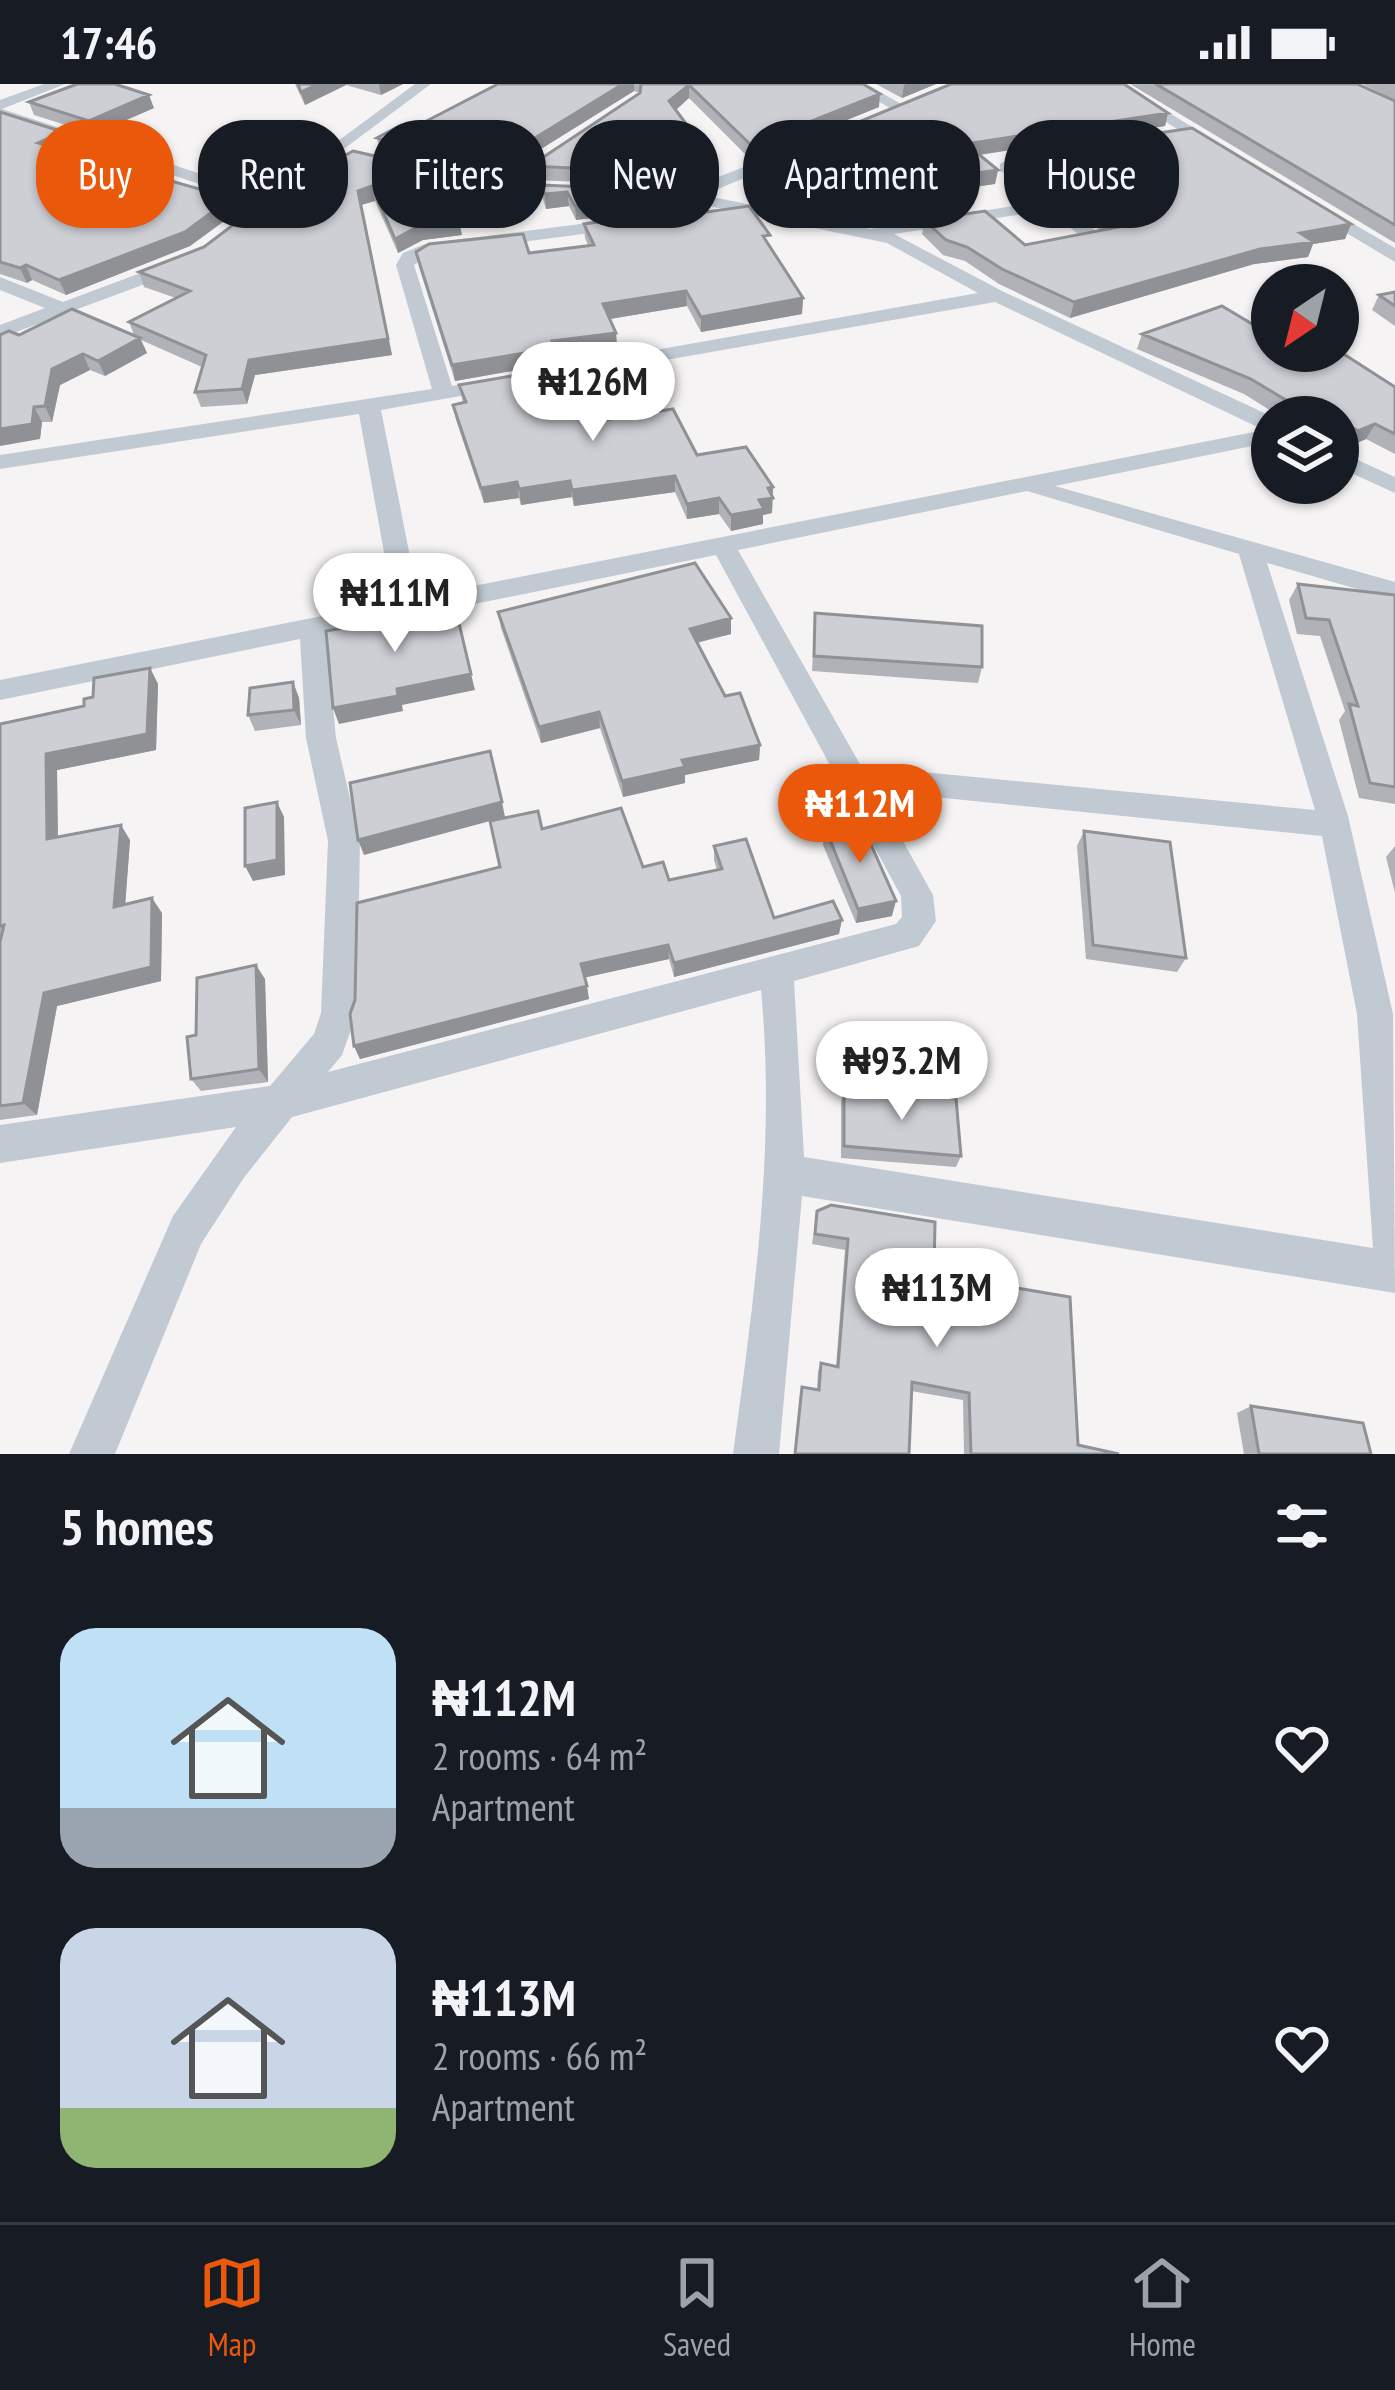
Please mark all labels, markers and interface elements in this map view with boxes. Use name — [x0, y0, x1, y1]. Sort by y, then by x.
text: 17:46 — [60, 13, 157, 71]
chip: Buy — [36, 120, 174, 228]
chip: Rent — [198, 120, 348, 228]
chip: Filters — [372, 120, 546, 228]
chip: New — [570, 120, 719, 228]
chip: Apartment — [743, 120, 980, 228]
chip: House — [1004, 120, 1179, 228]
north arrow — [1251, 264, 1359, 372]
map controls — [1251, 264, 1359, 504]
pin: ₦126M — [509, 342, 677, 444]
text: ₦126M — [538, 355, 648, 406]
button: layers — [1251, 396, 1359, 504]
pin: ₦111M — [311, 553, 479, 655]
text: ₦111M — [340, 566, 450, 617]
pin: ₦112M — [776, 764, 944, 866]
text: ₦112M — [805, 777, 915, 828]
pin: ₦93.2M — [804, 1021, 1000, 1123]
text: ₦93.2M — [843, 1034, 961, 1085]
pin: ₦113M — [853, 1248, 1021, 1350]
text: ₦113M — [882, 1261, 992, 1312]
text: 5 homes — [60, 1493, 214, 1559]
icon: filters — [1269, 1493, 1335, 1559]
text: ₦112M — [432, 1664, 576, 1730]
icon: home — [156, 1676, 300, 1820]
icon: heart — [1269, 1715, 1335, 1781]
text: 2 rooms · 64 m² — [432, 1730, 647, 1781]
text: Apartment — [432, 1781, 575, 1832]
text: ₦113M — [432, 1964, 576, 2030]
icon: home — [156, 1976, 300, 2120]
icon: heart — [1269, 2015, 1335, 2081]
text: 2 rooms · 66 m² — [432, 2030, 647, 2081]
text: Apartment — [432, 2081, 575, 2132]
tab: Map — [199, 2250, 265, 2365]
tab: Saved — [663, 2250, 731, 2365]
tab: Home — [1129, 2250, 1196, 2365]

